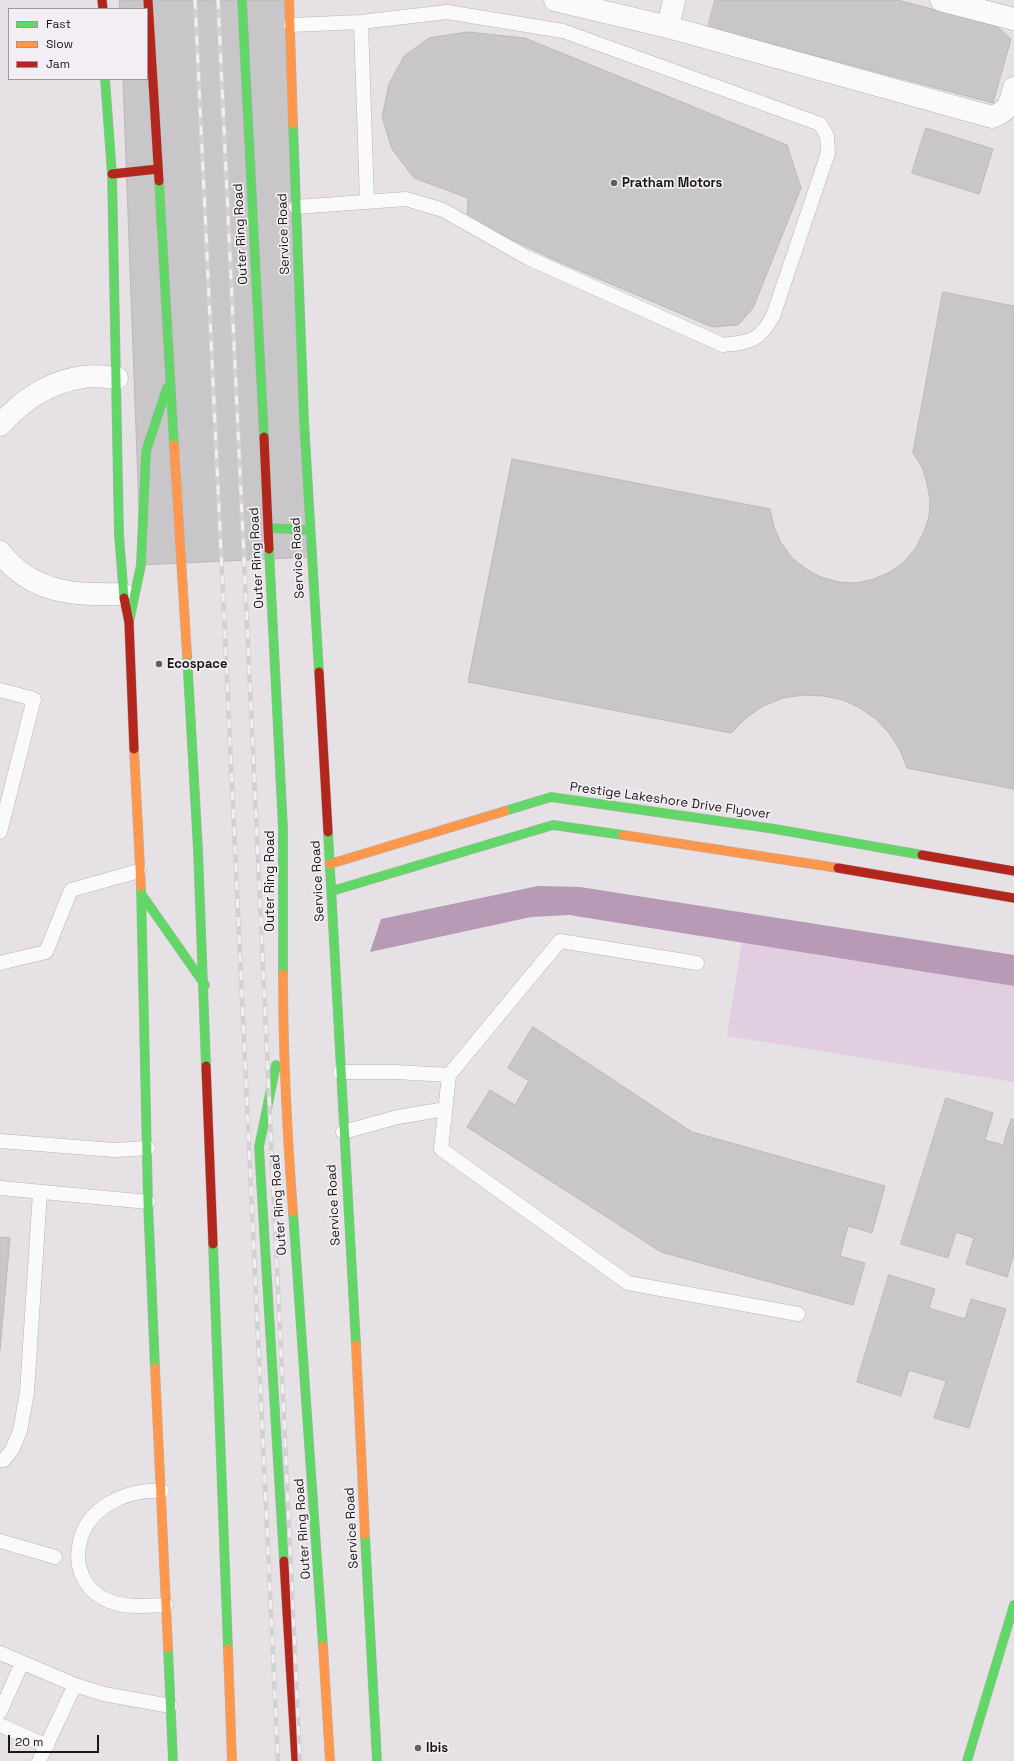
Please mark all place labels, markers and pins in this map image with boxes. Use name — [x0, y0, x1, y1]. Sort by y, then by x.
place label: Pratham Motors — [622, 175, 722, 191]
marker: Pratham Motors — [609, 178, 619, 188]
place label: Ecospace — [167, 656, 227, 672]
marker: Ecospace — [154, 659, 164, 669]
place label: Ibis — [426, 1740, 448, 1756]
marker: Ibis — [413, 1743, 423, 1753]

